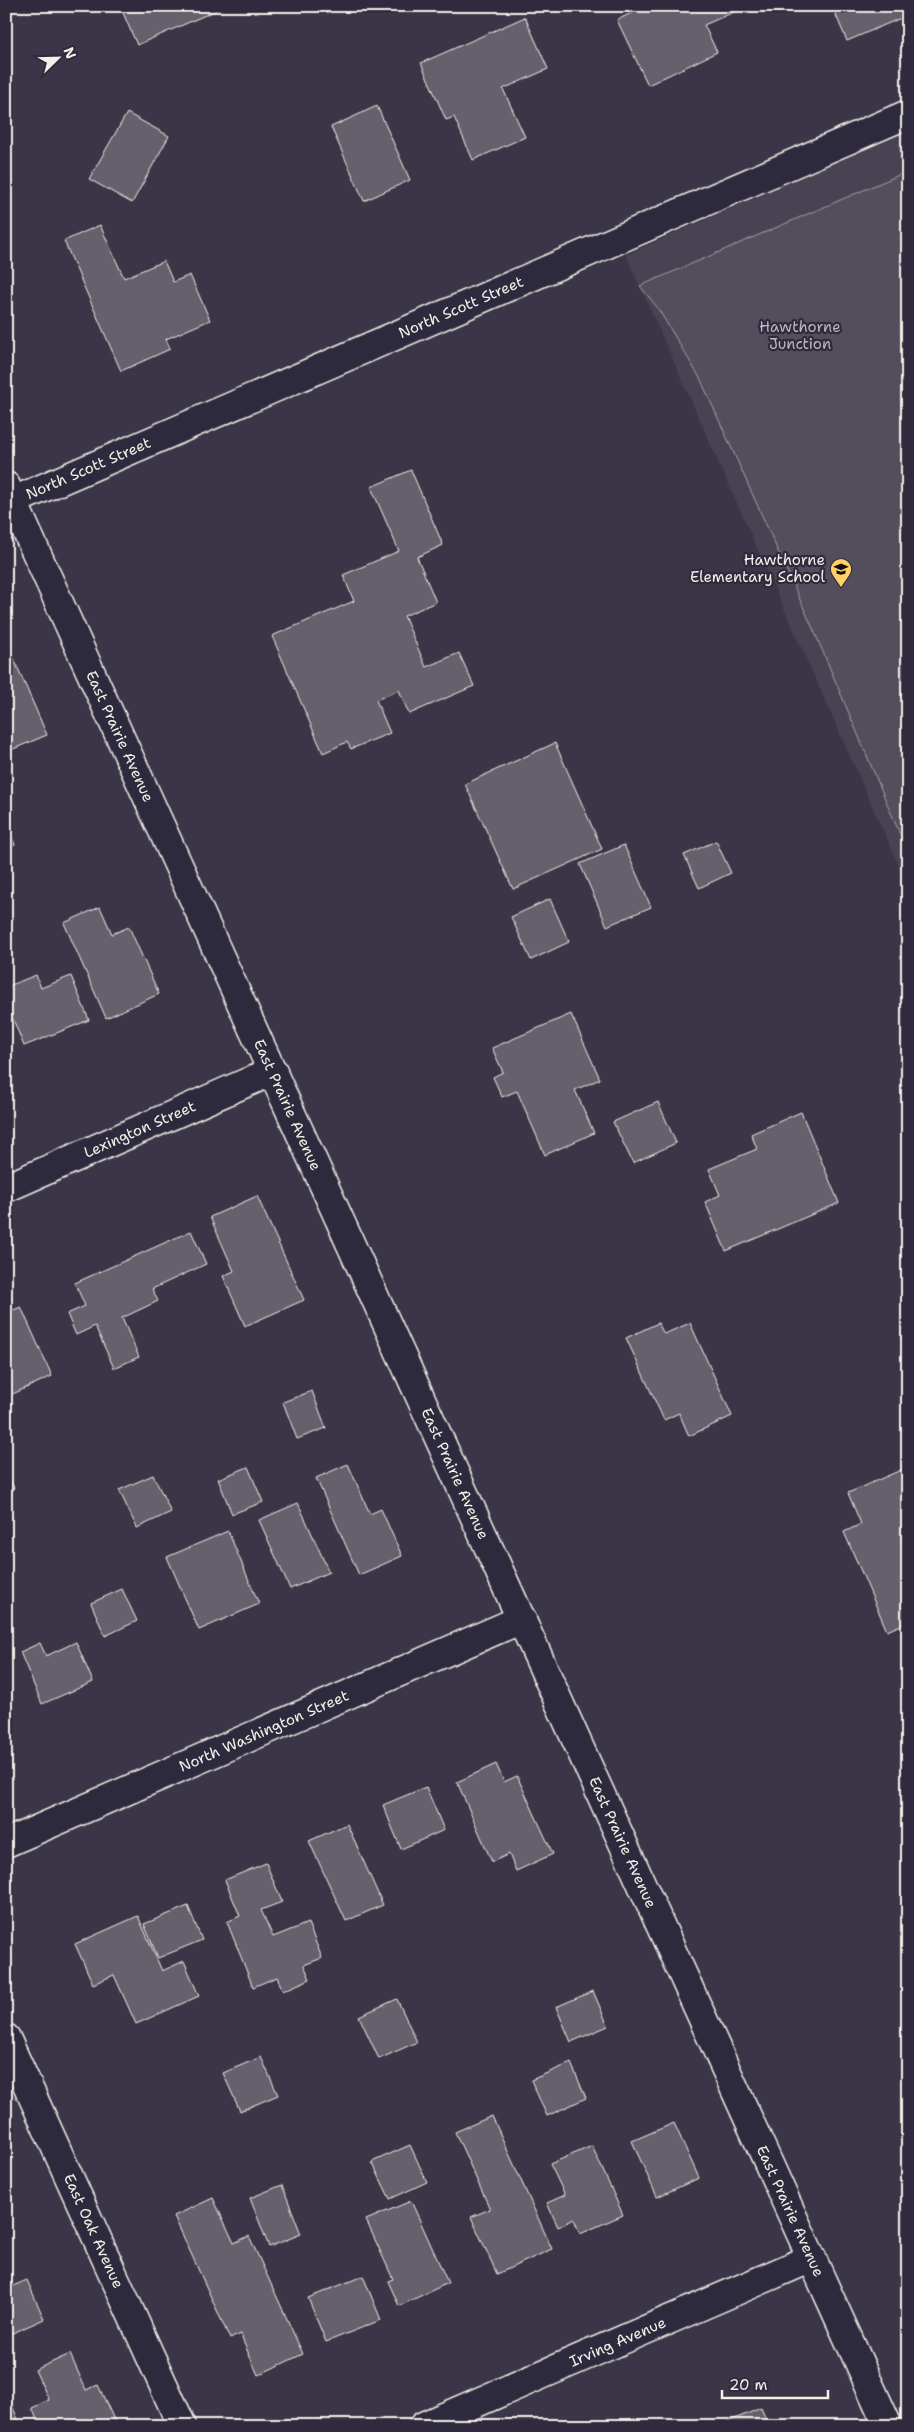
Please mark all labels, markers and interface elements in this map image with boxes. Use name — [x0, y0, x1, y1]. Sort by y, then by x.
north arrow — [32, 32, 82, 82]
text: N — [60, 44, 80, 62]
street label: North Scott Street — [395, 272, 526, 343]
park label: Hawthorne Junction — [759, 317, 841, 354]
street label: North Scott Street — [23, 433, 154, 504]
place label: Hawthorne Elementary School — [690, 550, 825, 587]
school or university icon: Hawthorne Elementary School — [829, 557, 853, 588]
street label: East Prairie Avenue — [81, 667, 158, 805]
street label: East Prairie Avenue — [249, 1036, 326, 1174]
street label: Lexington Street — [81, 1096, 199, 1163]
street label: East Prairie Avenue — [417, 1405, 494, 1543]
street label: North Washington Street — [176, 1685, 352, 1777]
street label: East Prairie Avenue — [584, 1774, 661, 1911]
street label: East Prairie Avenue — [752, 2142, 829, 2280]
street label: East Oak Avenue — [59, 2170, 128, 2292]
street label: Irving Avenue — [566, 2312, 669, 2372]
scale bar — [722, 2367, 828, 2399]
text: 20 m — [729, 2375, 768, 2395]

